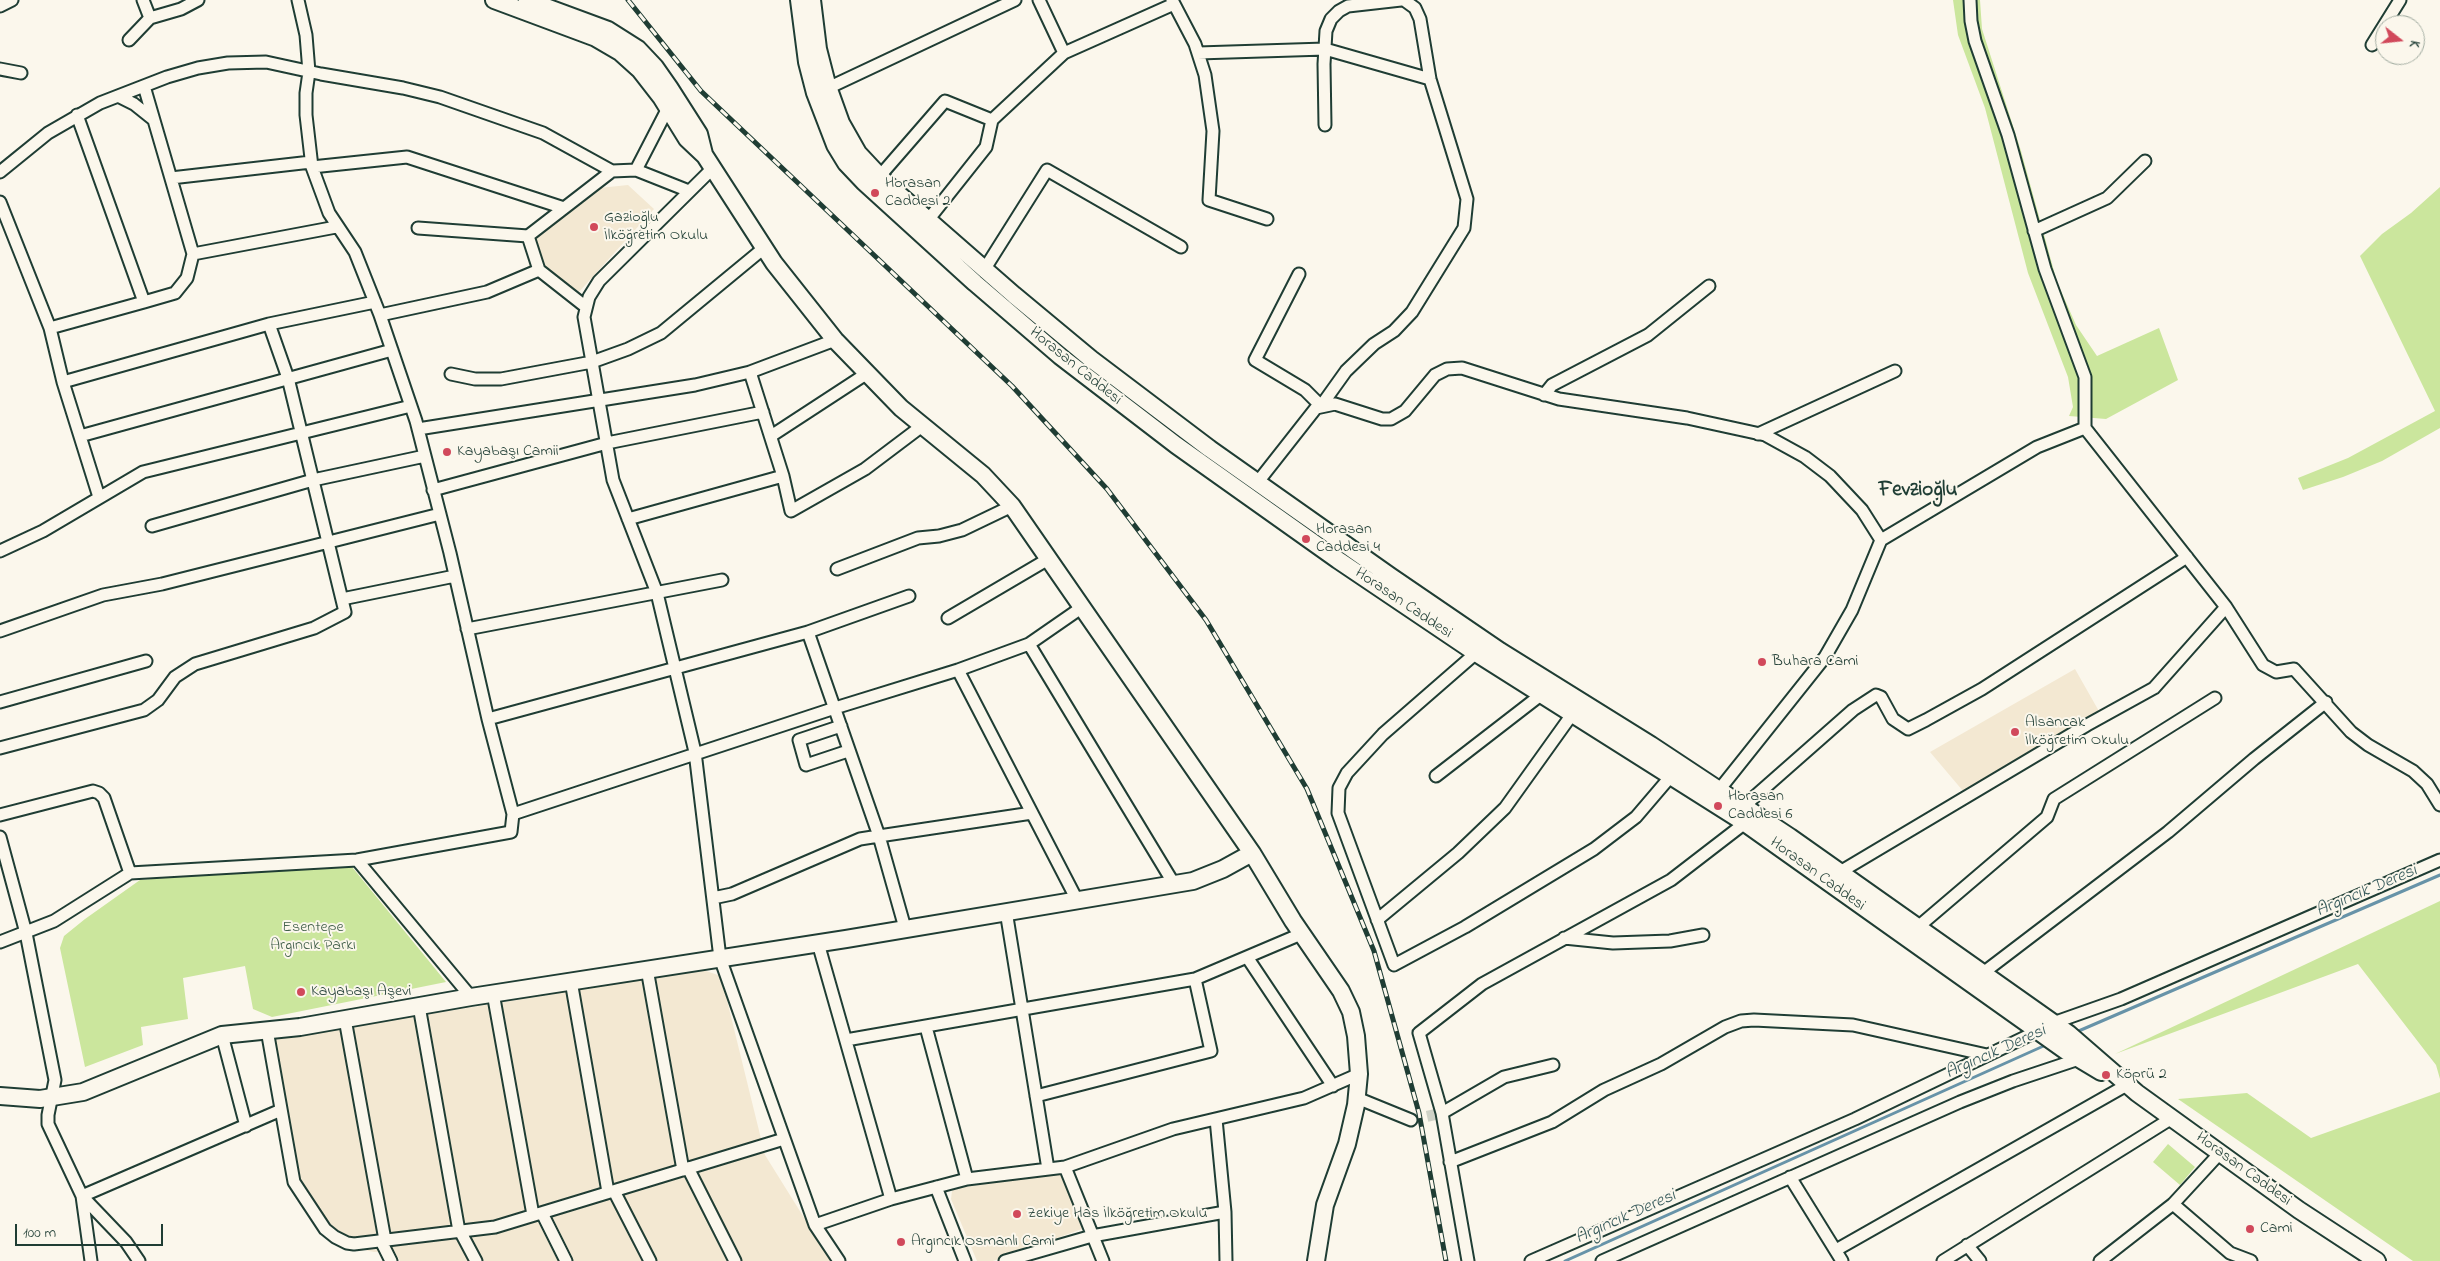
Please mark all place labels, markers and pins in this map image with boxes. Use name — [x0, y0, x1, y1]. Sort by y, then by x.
place label: Horasan Caddesi 2 — [885, 174, 951, 212]
marker: Horasan Caddesi 2 — [869, 187, 881, 199]
place label: Gazioğlu İlköğretim Okulu — [604, 208, 708, 246]
marker: Gazioğlu İlköğretim Okulu — [588, 221, 600, 233]
place label: Kayabaşı Camii — [457, 442, 559, 462]
marker: Kayabaşı Camii — [441, 446, 453, 458]
place label: Horasan Caddesi 4 — [1316, 520, 1380, 558]
marker: Horasan Caddesi 4 — [1300, 533, 1312, 545]
place label: Buhara Cami — [1772, 652, 1858, 672]
marker: Buhara Cami — [1756, 656, 1768, 668]
place label: Alsancak İlköğretim Okulu — [2025, 713, 2129, 751]
marker: Alsancak İlköğretim Okulu — [2009, 726, 2021, 738]
place label: Horasan Caddesi 6 — [1728, 787, 1793, 825]
marker: Horasan Caddesi 6 — [1712, 800, 1724, 812]
place label: Kayabaşı Aşevi — [311, 982, 411, 1002]
marker: Kayabaşı Aşevi — [295, 986, 307, 998]
place label: Köprü 2 — [2116, 1065, 2167, 1085]
marker: Köprü 2 — [2100, 1069, 2112, 1081]
place label: Zekiye Has İlköğretim Okulu — [1027, 1204, 1207, 1224]
marker: Zekiye Has İlköğretim Okulu — [1011, 1208, 1023, 1220]
place label: Cami — [2260, 1219, 2293, 1239]
marker: Cami — [2244, 1223, 2256, 1235]
place label: Argıncık Osmanlı Cami — [911, 1232, 1055, 1252]
marker: Argıncık Osmanlı Cami — [895, 1236, 907, 1248]

